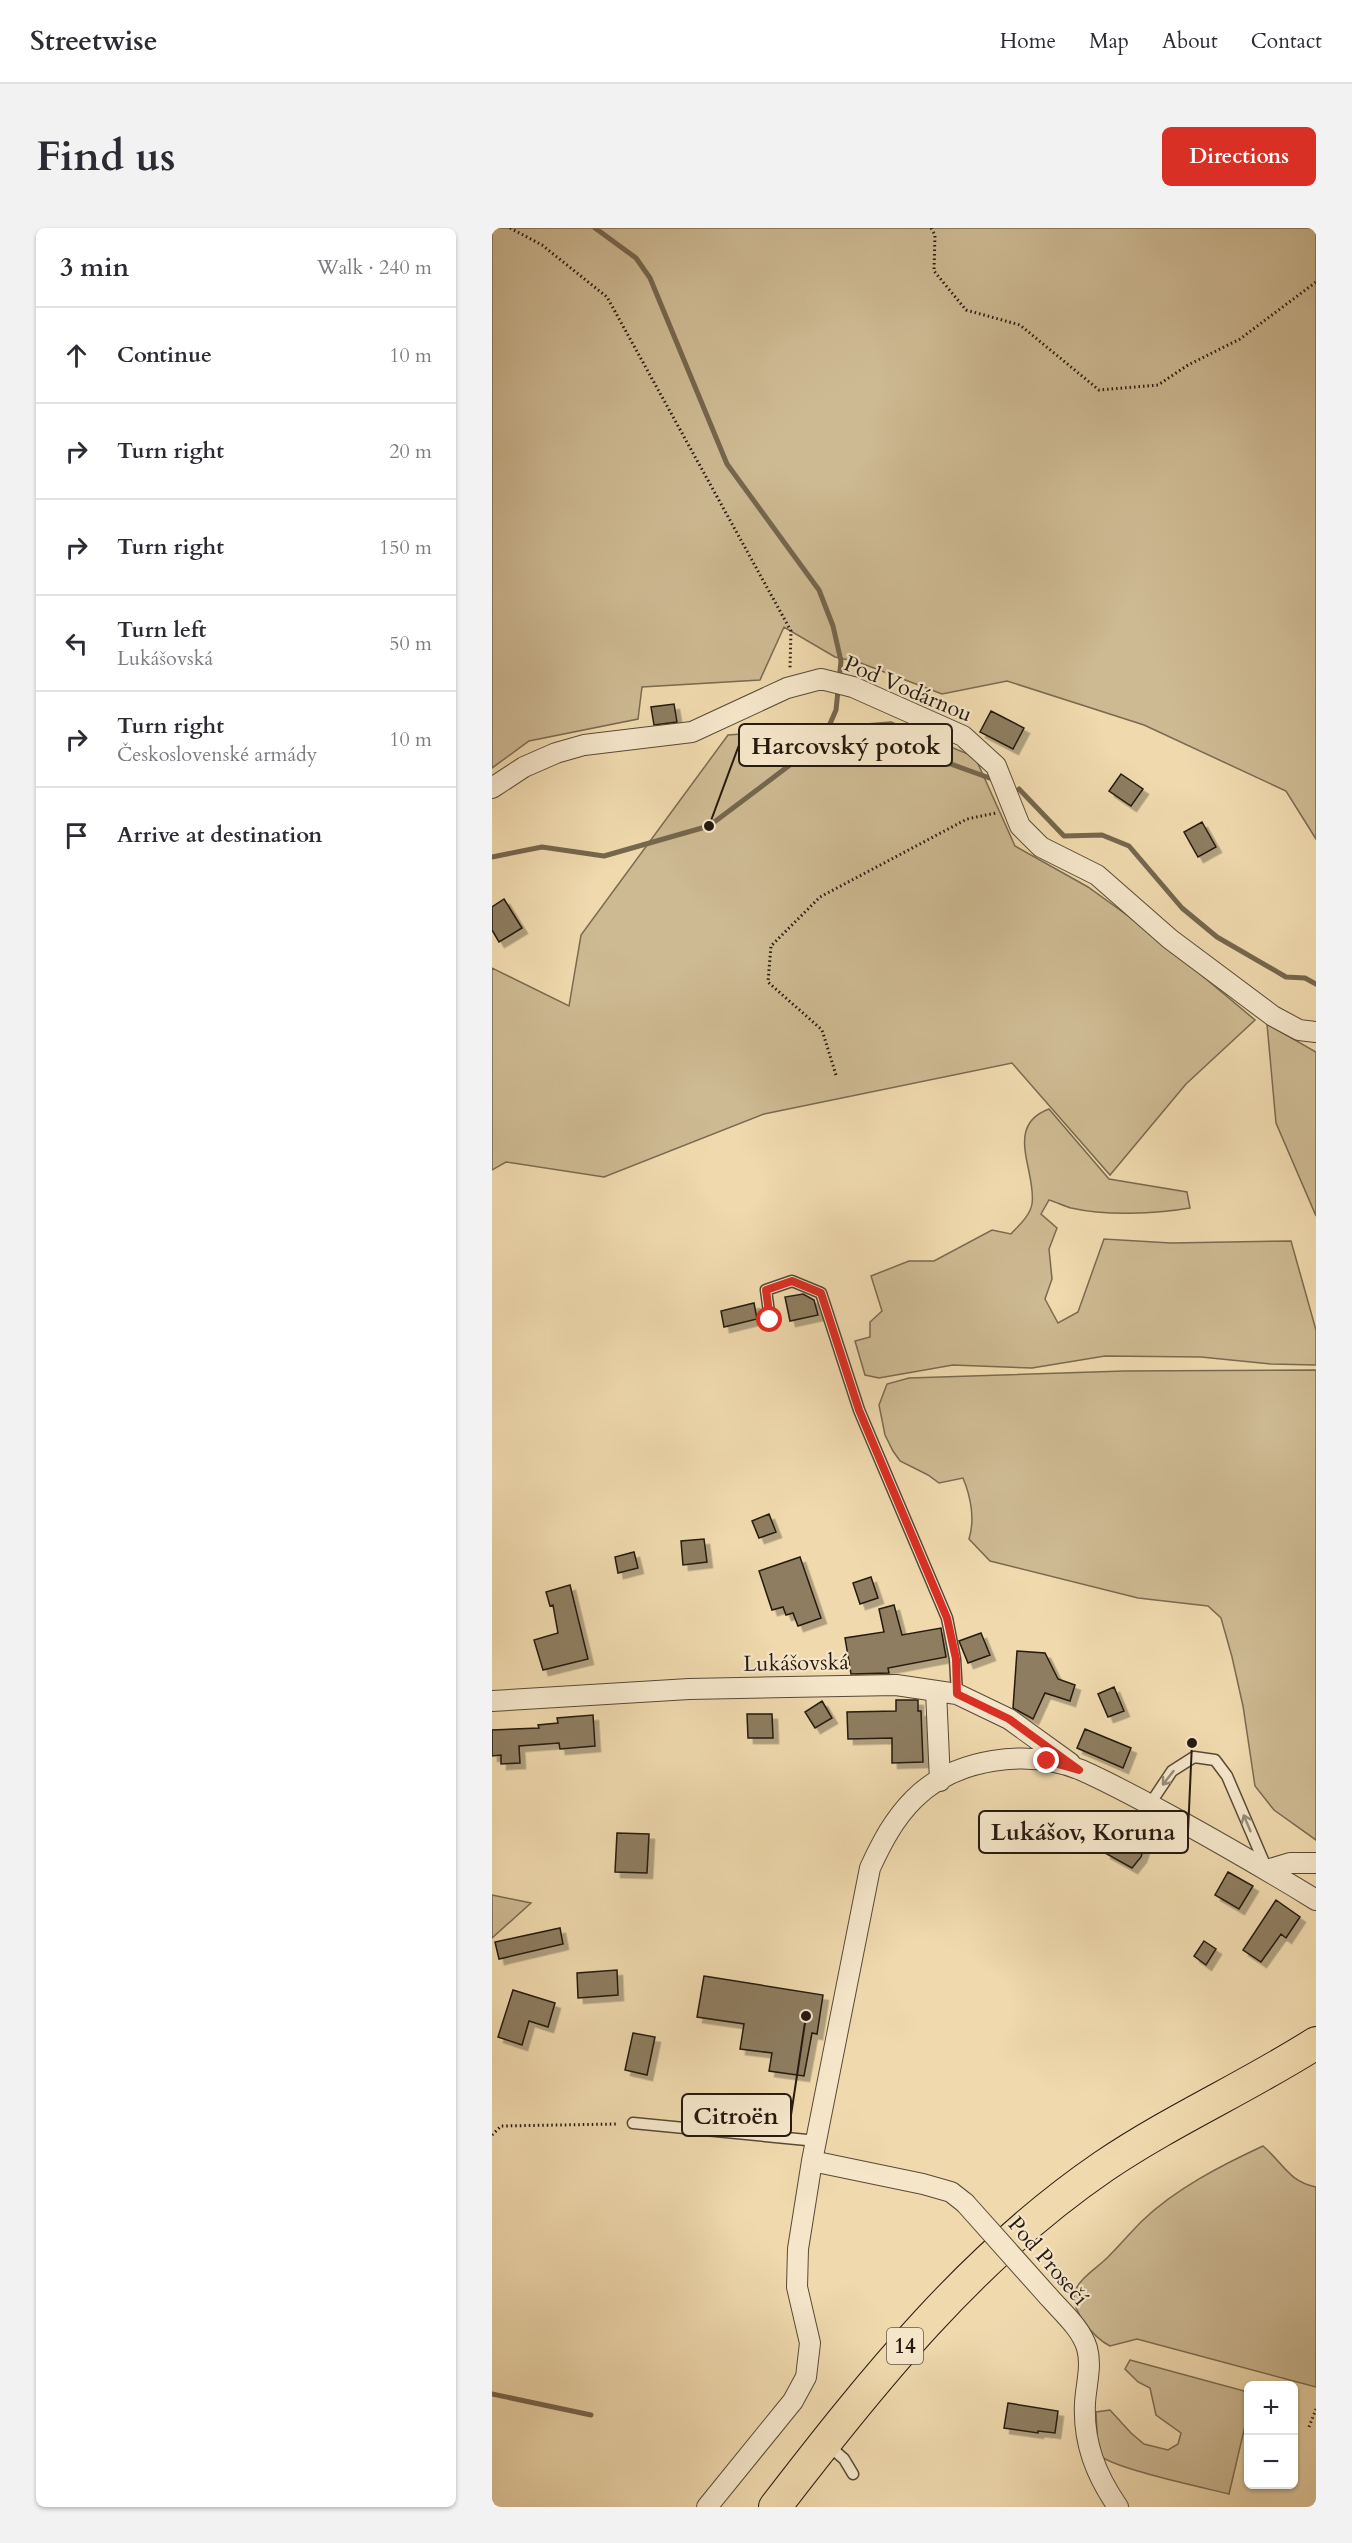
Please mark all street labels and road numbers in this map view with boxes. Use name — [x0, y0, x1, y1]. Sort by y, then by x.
street label: Pod Vodárnou — [839, 649, 977, 729]
street label: Lukášovská — [743, 1647, 850, 1679]
street label: Pod Prosečí — [1001, 2210, 1095, 2312]
road number: 14 — [887, 2328, 923, 2364]

